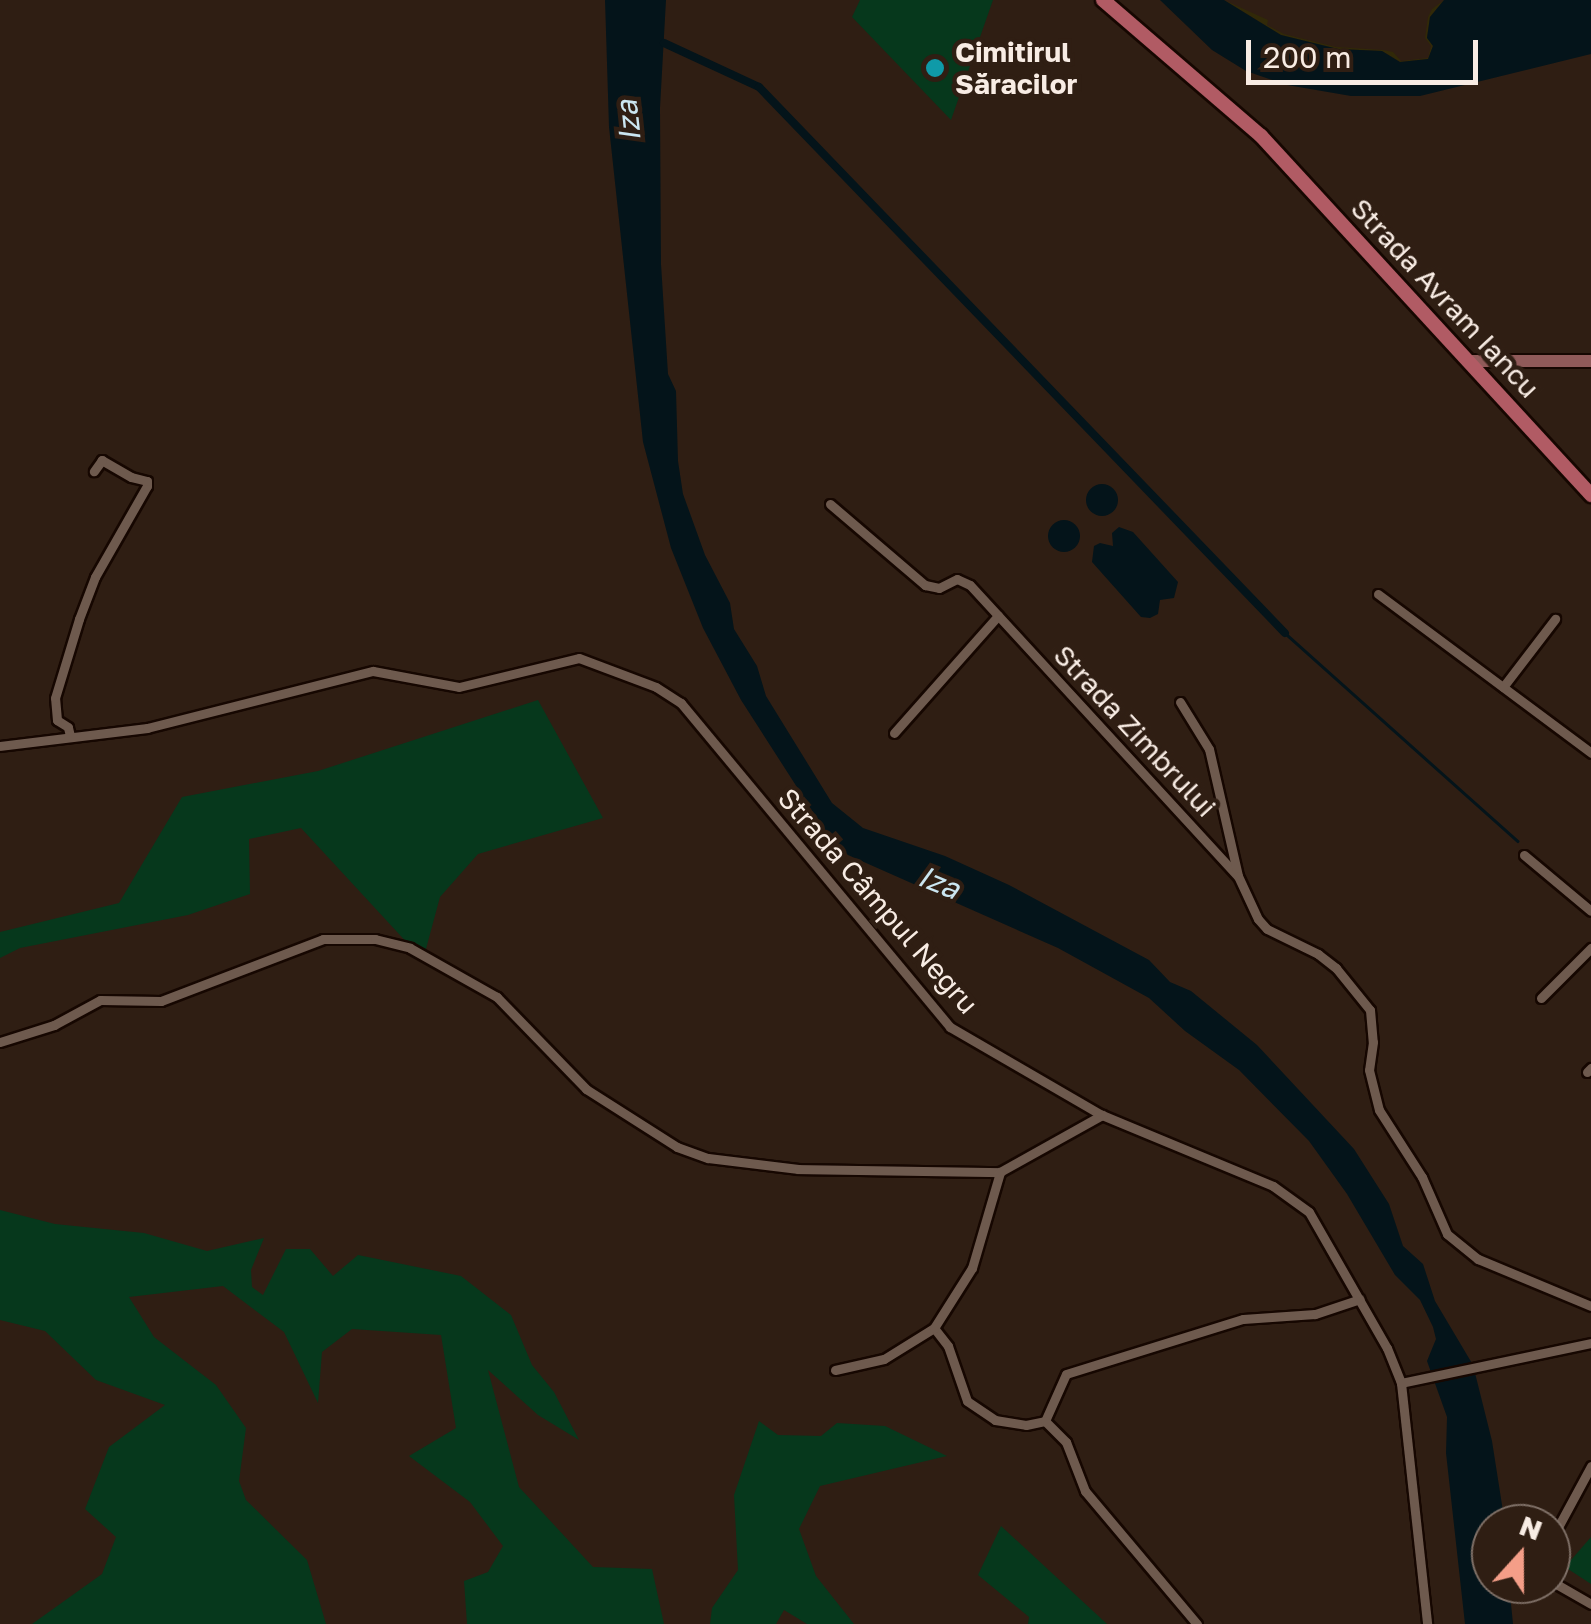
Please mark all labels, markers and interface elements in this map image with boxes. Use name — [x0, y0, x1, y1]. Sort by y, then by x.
scale bar — [1251, 20, 1484, 82]
place label: Cimitirul Săracilor — [955, 35, 1077, 101]
text: 200 m — [1263, 39, 1352, 75]
marker: Cimitirul Săracilor — [924, 57, 946, 79]
water label: Iza — [608, 98, 648, 144]
street label: Strada Avram Iancu — [1344, 191, 1546, 405]
street label: Strada Zimbrului — [1047, 638, 1223, 824]
street label: Strada Câmpul Negru — [771, 782, 985, 1020]
water label: Iza — [913, 858, 965, 906]
north arrow — [1471, 1504, 1571, 1604]
text: N — [1515, 1508, 1547, 1547]

